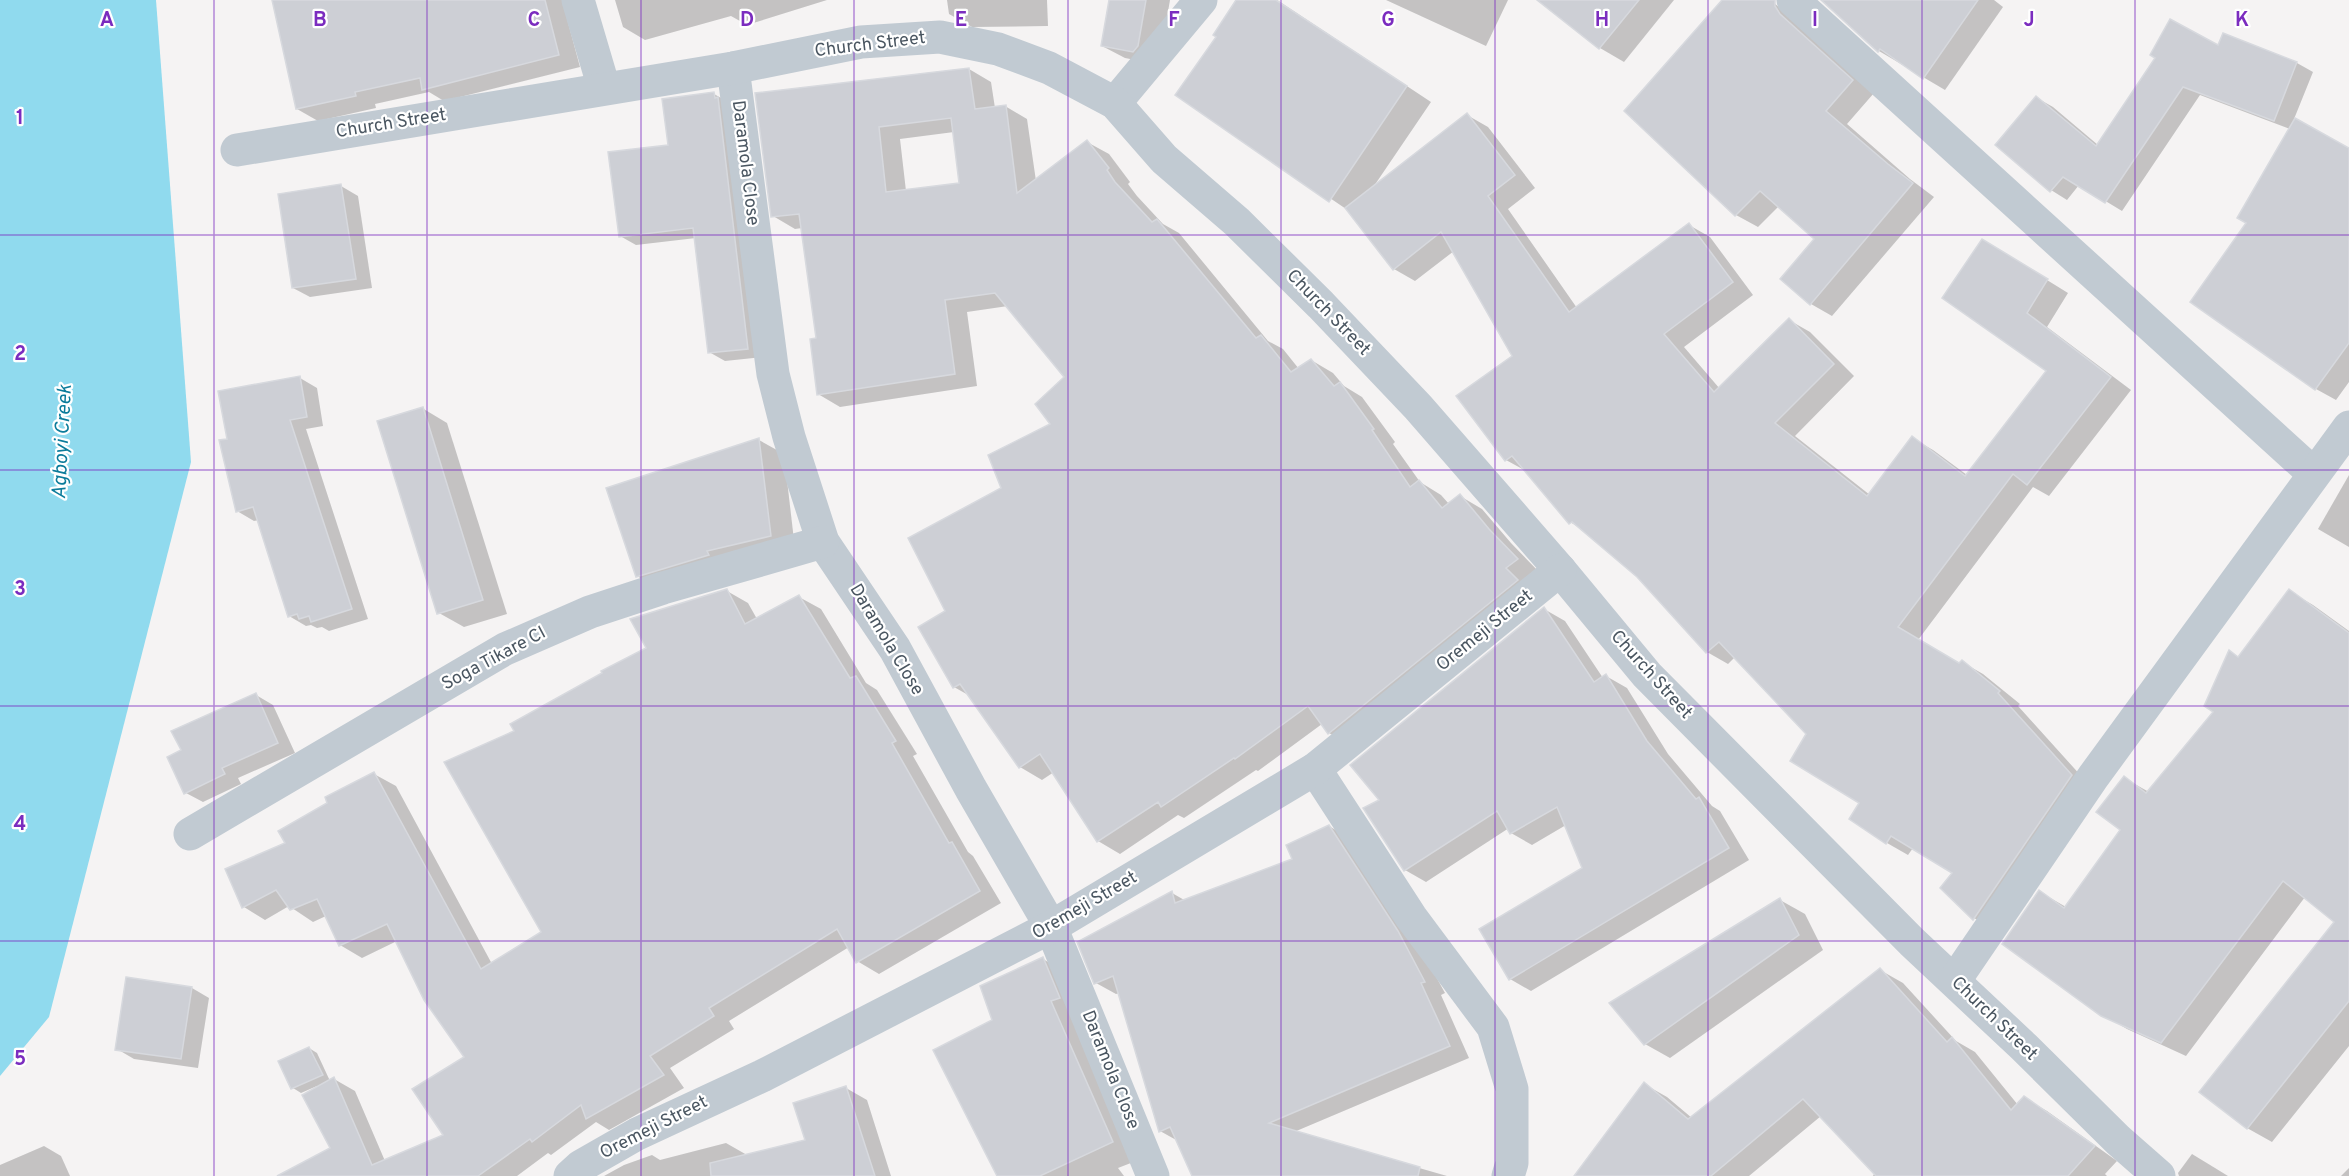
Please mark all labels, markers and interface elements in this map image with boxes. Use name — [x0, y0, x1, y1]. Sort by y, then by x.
text: A — [100, 8, 114, 34]
text: B — [313, 8, 327, 34]
text: C — [528, 8, 540, 34]
text: D — [740, 8, 754, 34]
text: E — [955, 8, 967, 34]
text: F — [1168, 8, 1180, 34]
text: G — [1381, 8, 1395, 34]
text: H — [1595, 8, 1609, 34]
text: I — [1812, 8, 1818, 34]
text: J — [2023, 8, 2035, 34]
text: K — [2235, 8, 2249, 34]
street label: Church Street — [813, 27, 927, 63]
street label: Daramola Close — [726, 99, 764, 227]
street label: Church Street — [334, 104, 448, 144]
text: 1 — [16, 106, 24, 132]
street label: Church Street — [1281, 265, 1375, 361]
text: 2 — [14, 342, 26, 368]
water label: Agboyi Creek — [47, 383, 79, 500]
text: 3 — [14, 577, 26, 603]
street label: Daramola Close — [844, 580, 928, 700]
street label: Oremeji Street — [1432, 585, 1538, 677]
street label: Soga Tikare Cl — [438, 622, 550, 696]
street label: Church Street — [1605, 626, 1697, 724]
text: 4 — [14, 812, 26, 838]
street label: Oremeji Street — [1028, 867, 1142, 945]
street label: Church Street — [1946, 972, 2042, 1066]
street label: Daramola Close — [1076, 1007, 1144, 1133]
text: 5 — [14, 1047, 26, 1073]
street label: Oremeji Street — [596, 1091, 712, 1165]

